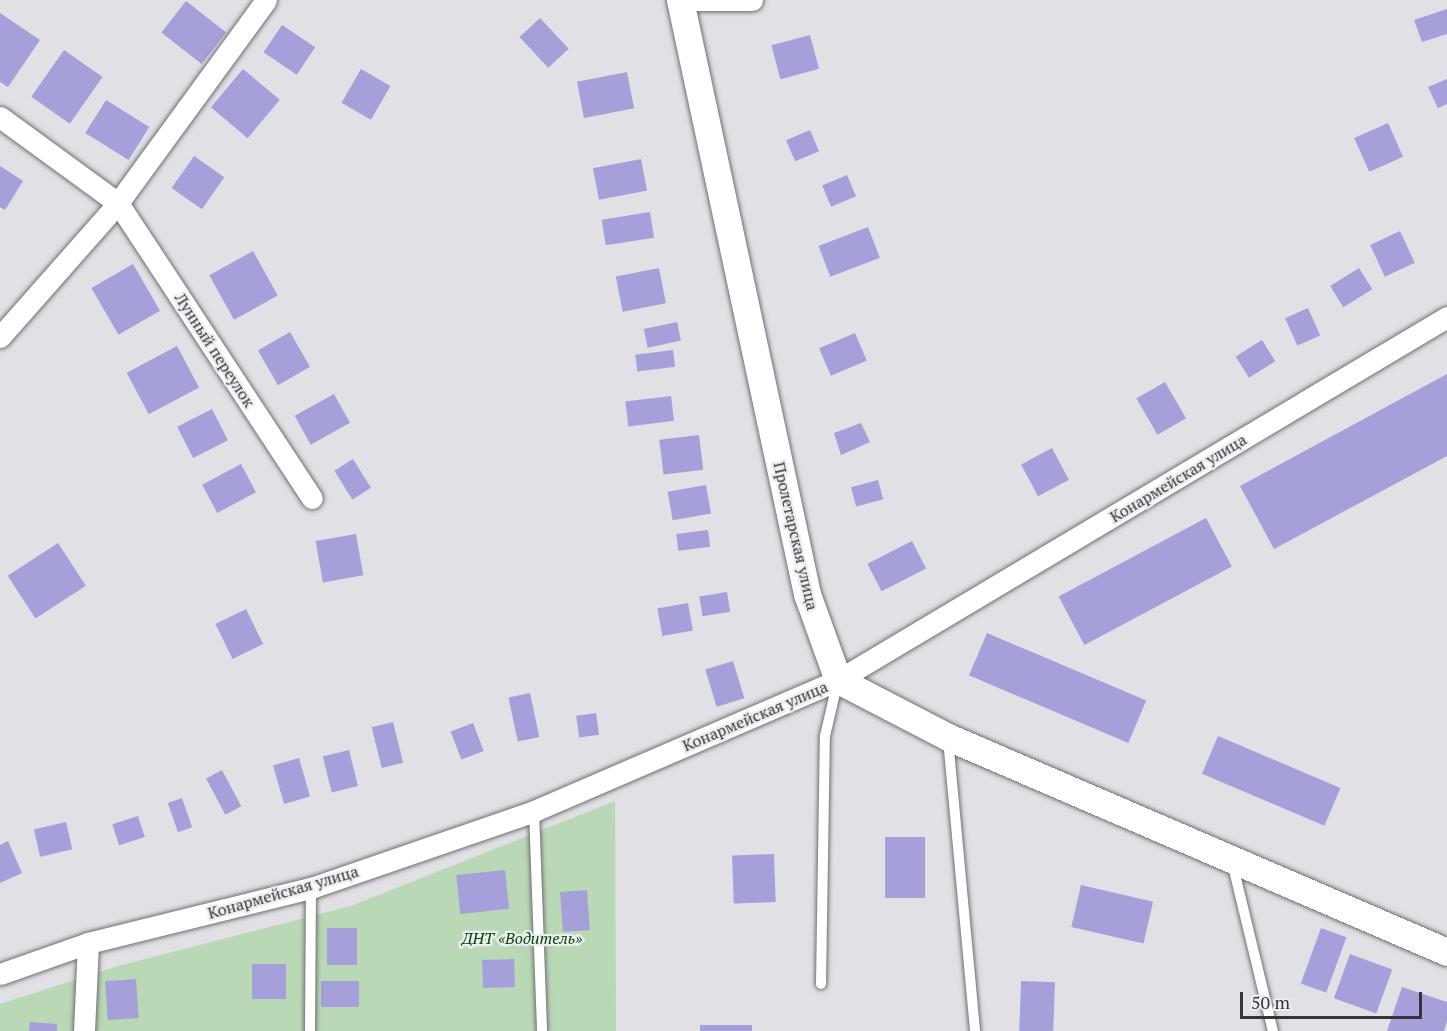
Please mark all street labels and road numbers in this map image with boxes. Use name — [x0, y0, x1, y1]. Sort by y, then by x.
street label: Лунный переулок — [171, 289, 259, 411]
street label: Конармейская улица — [1106, 430, 1250, 526]
street label: Пролетарская улица — [770, 460, 822, 612]
street label: Конармейская улица — [680, 677, 830, 755]
street label: Конармейская улица — [205, 861, 361, 923]

